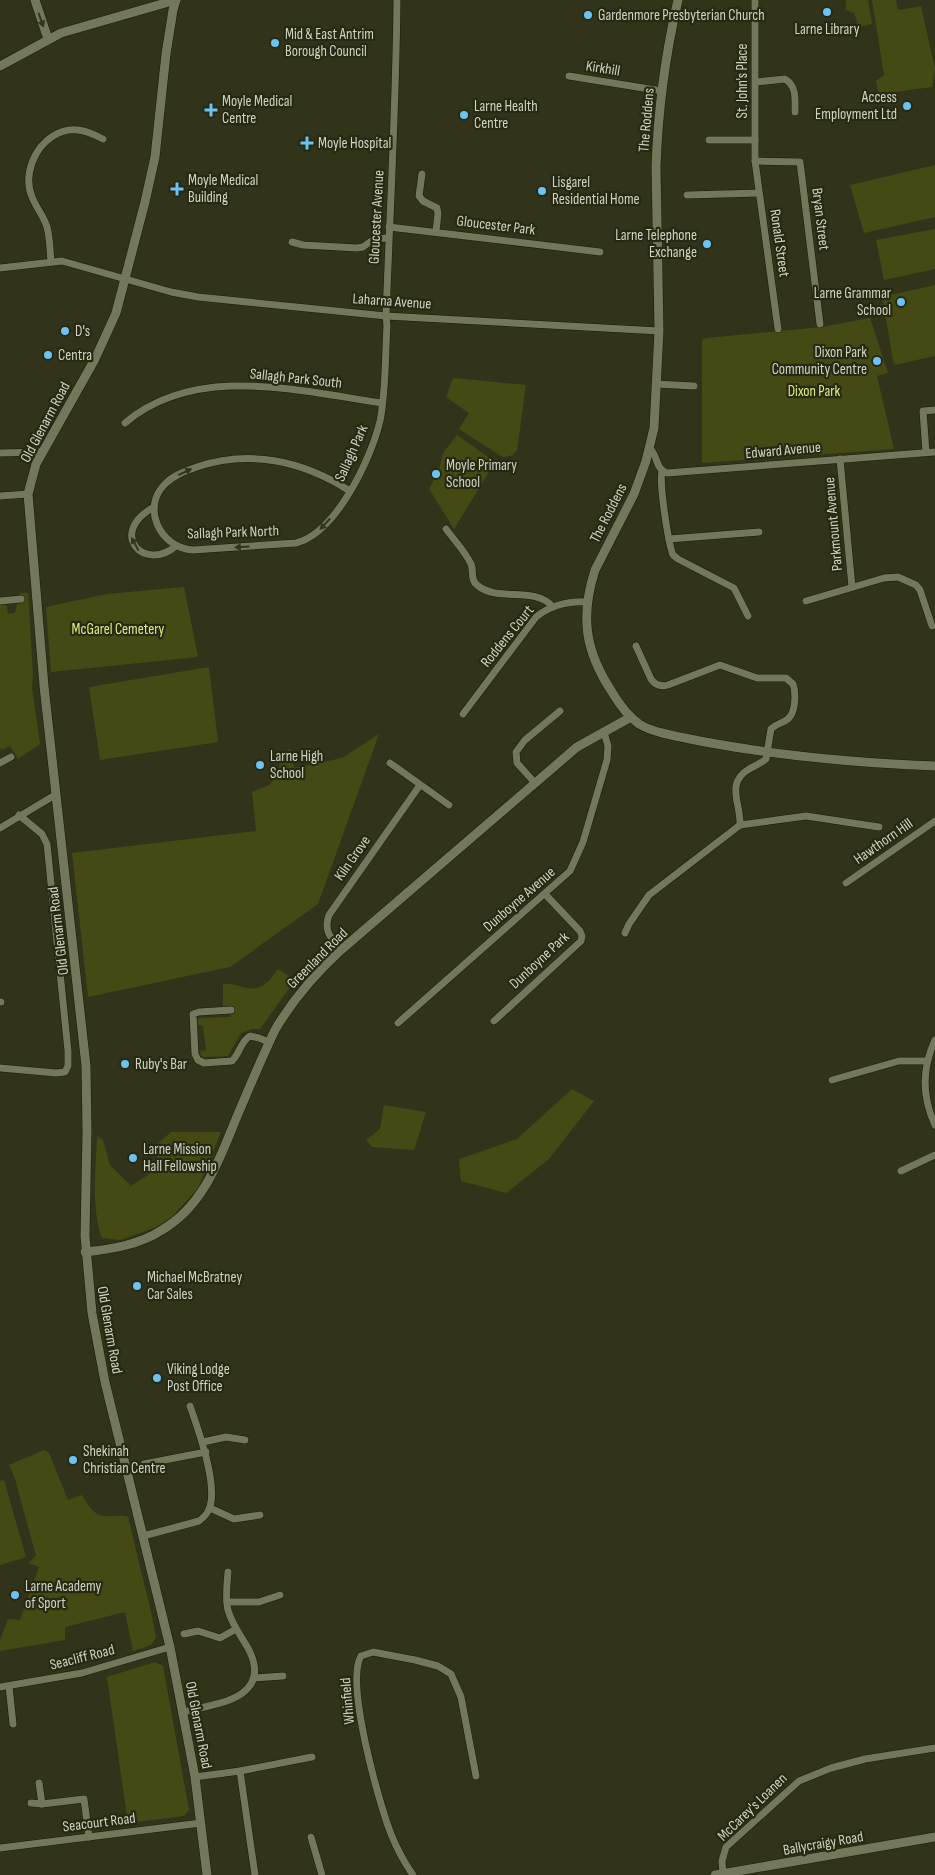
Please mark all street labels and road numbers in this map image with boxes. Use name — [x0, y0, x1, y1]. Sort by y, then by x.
street label: St. John's Place — [733, 44, 752, 119]
street label: Kirkhill — [584, 56, 621, 81]
street label: The Roddens — [634, 87, 659, 153]
street label: Gloucester Avenue — [365, 170, 388, 264]
street label: Bryan Street — [807, 187, 834, 252]
street label: Ronald Street — [765, 208, 794, 279]
street label: Gloucester Park — [455, 211, 537, 240]
street label: Laharna Avenue — [352, 289, 432, 314]
street label: Sallagh Park South — [249, 364, 343, 393]
street label: Old Glenarm Road — [16, 379, 75, 466]
street label: Sallagh Park — [331, 422, 373, 485]
street label: Edward Avenue — [744, 438, 822, 463]
street label: Parkmount Avenue — [820, 476, 847, 572]
street label: The Roddens — [585, 480, 631, 546]
street label: Sallagh Park North — [187, 521, 279, 544]
street label: Roddens Court — [477, 601, 538, 671]
street label: Hawthorn Hill — [850, 814, 917, 869]
street label: Kiln Grove — [330, 832, 375, 884]
street label: Dunboyne Avenue — [479, 863, 559, 936]
street label: Old Glenarm Road — [44, 886, 73, 976]
street label: Greenland Road — [283, 924, 352, 993]
street label: Dunboyne Park — [505, 928, 573, 993]
street label: Old Glenarm Road — [92, 1285, 127, 1375]
street label: Seacliff Road — [48, 1640, 116, 1675]
street label: Whinfield — [336, 1677, 359, 1725]
street label: Old Glenarm Road — [181, 1680, 216, 1770]
street label: McCarey's Loanen — [713, 1769, 791, 1845]
street label: Seacourt Road — [62, 1809, 137, 1836]
street label: Ballycraigy Road — [781, 1827, 865, 1860]

